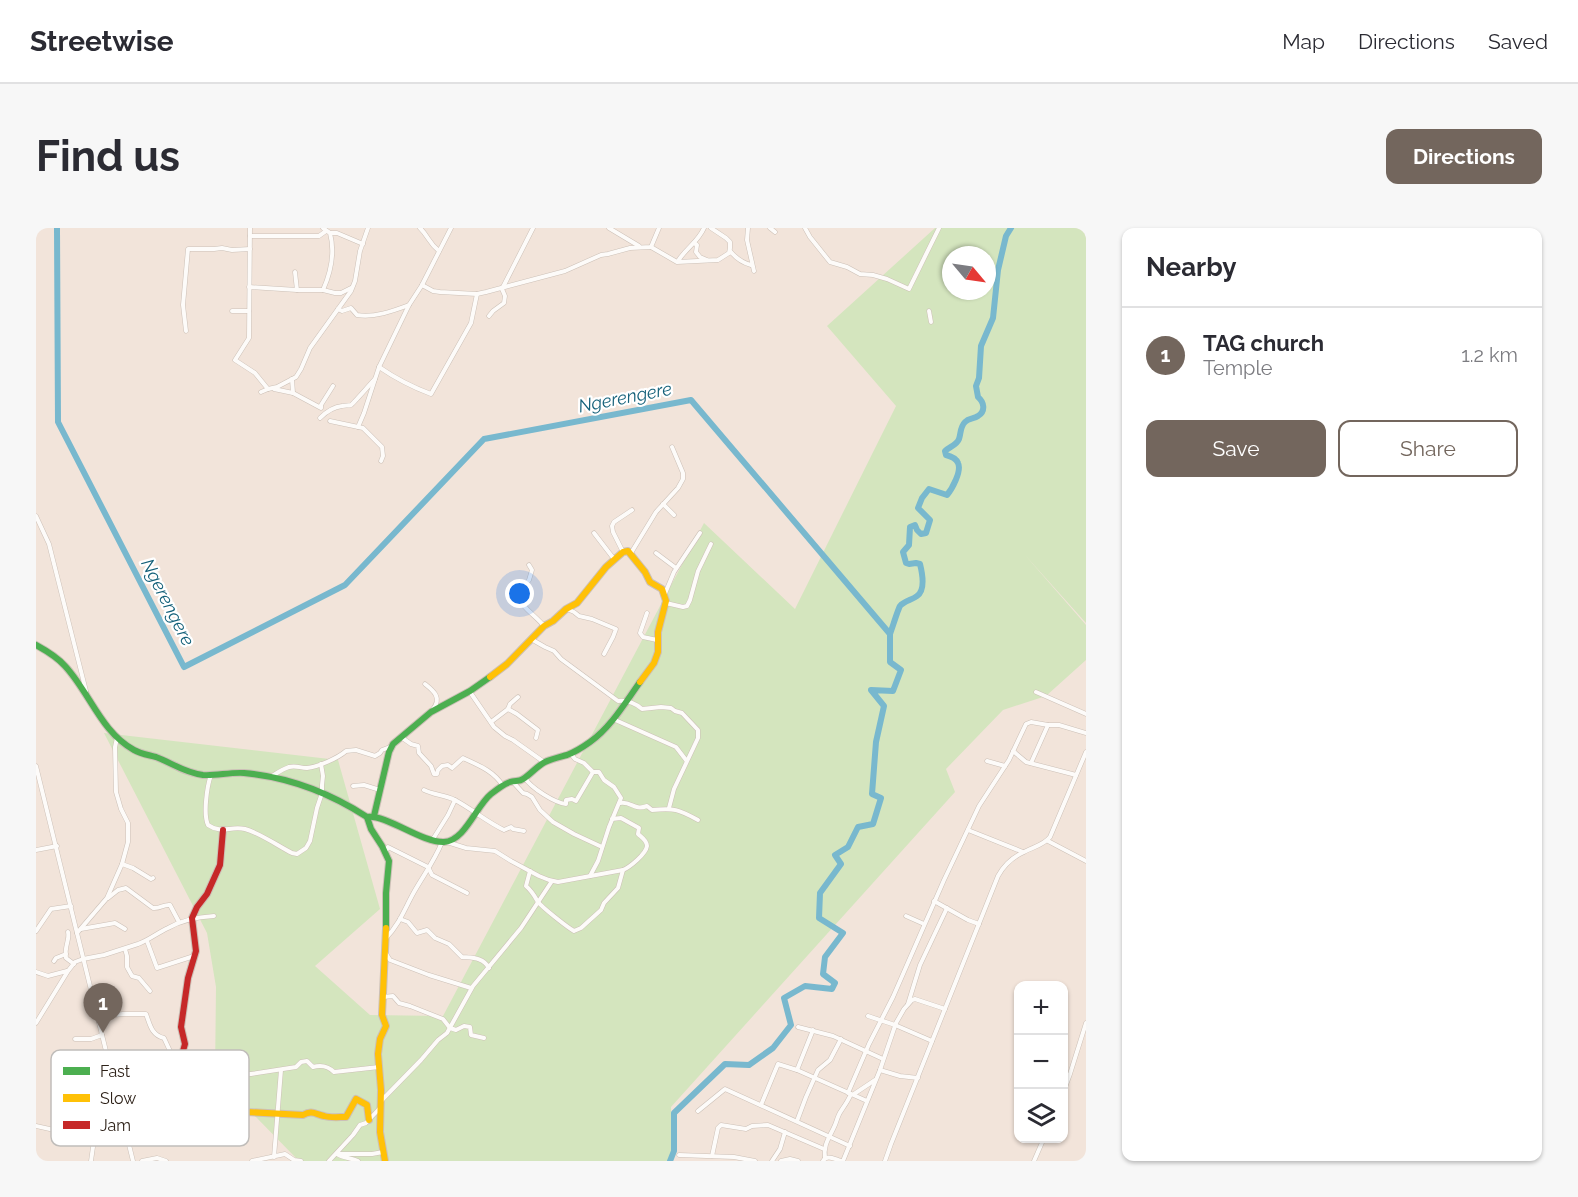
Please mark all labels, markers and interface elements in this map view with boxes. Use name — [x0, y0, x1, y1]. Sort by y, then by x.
text: Streetwise — [30, 25, 174, 58]
text: Map — [1282, 29, 1325, 54]
text: Directions — [1358, 29, 1455, 54]
text: Saved — [1488, 29, 1548, 54]
button: Directions — [1386, 129, 1542, 184]
text: Find us — [36, 132, 180, 181]
north arrow — [942, 246, 996, 300]
text: Nearby — [1146, 252, 1236, 282]
text: TAG church — [1203, 330, 1324, 356]
text: 1 — [1161, 343, 1170, 367]
text: 1.2 km — [1461, 343, 1518, 367]
text: Temple — [1203, 356, 1273, 380]
water label: Ngerengere — [576, 378, 674, 416]
button: Save — [1146, 420, 1326, 477]
button: Share — [1338, 420, 1518, 477]
water label: Ngerengere — [137, 555, 199, 649]
your location — [505, 579, 534, 608]
map controls — [1014, 981, 1068, 1143]
button: + — [1014, 981, 1068, 1035]
pin: 1 — [84, 984, 122, 1033]
button: − — [1014, 1035, 1068, 1089]
legend — [51, 1050, 249, 1146]
text: Fast — [100, 1062, 131, 1081]
text: Slow — [100, 1089, 136, 1108]
button: layers — [1014, 1089, 1068, 1143]
text: Jam — [100, 1116, 131, 1135]

